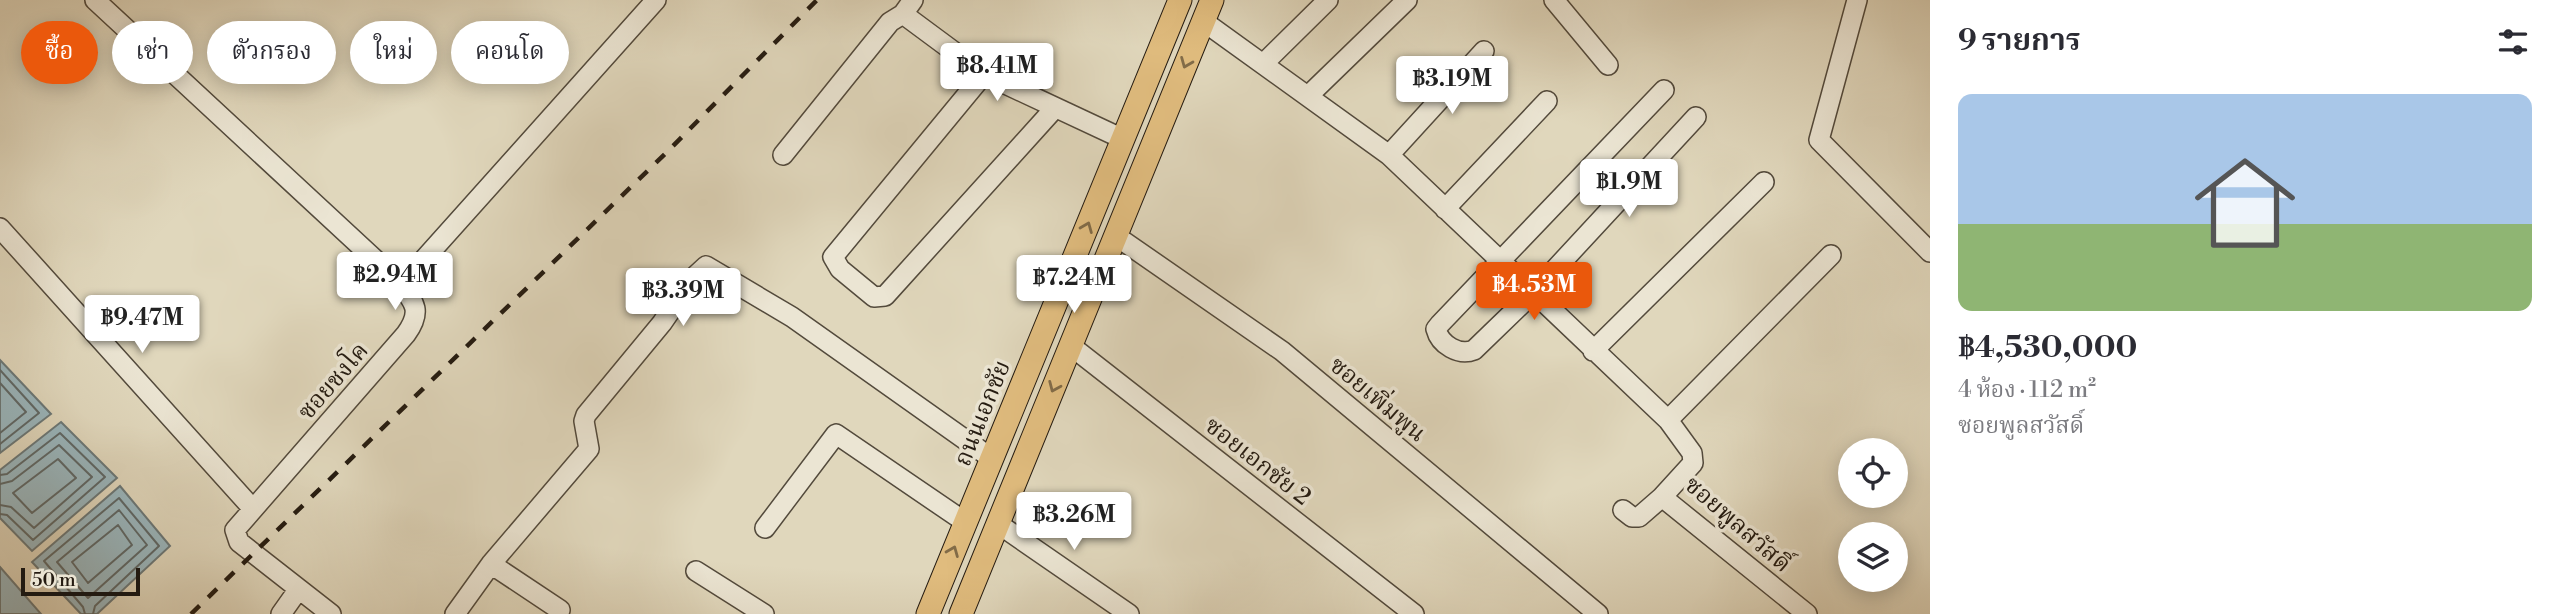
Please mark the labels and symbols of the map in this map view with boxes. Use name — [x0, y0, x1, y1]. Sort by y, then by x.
pin: ฿8.41M — [940, 43, 1054, 103]
one-way arrow — [1180, 56, 1194, 69]
pin: ฿3.19M — [1395, 57, 1509, 116]
pin: ฿1.9M — [1580, 160, 1678, 219]
one-way arrow — [1079, 222, 1093, 234]
pin: ฿2.94M — [338, 252, 452, 312]
pin: ฿7.24M — [1017, 256, 1131, 315]
pin: ฿4.53M — [1477, 262, 1591, 322]
pin: ฿3.39M — [626, 268, 740, 328]
pin: ฿9.47M — [85, 296, 199, 355]
street label: ซอยชงโค — [289, 334, 376, 427]
street label: ซอยเพิ่มพูน — [1323, 348, 1434, 449]
street label: ถนนเอกชัย — [948, 356, 1018, 471]
one-way arrow — [1048, 380, 1062, 393]
street label: ซอยเอกชัย 2 — [1198, 411, 1316, 513]
street label: ซอยพูลสวัสดิ์ — [1678, 468, 1800, 580]
pin: ฿3.26M — [1017, 492, 1131, 552]
one-way arrow — [945, 545, 959, 557]
scale bar — [21, 565, 140, 597]

